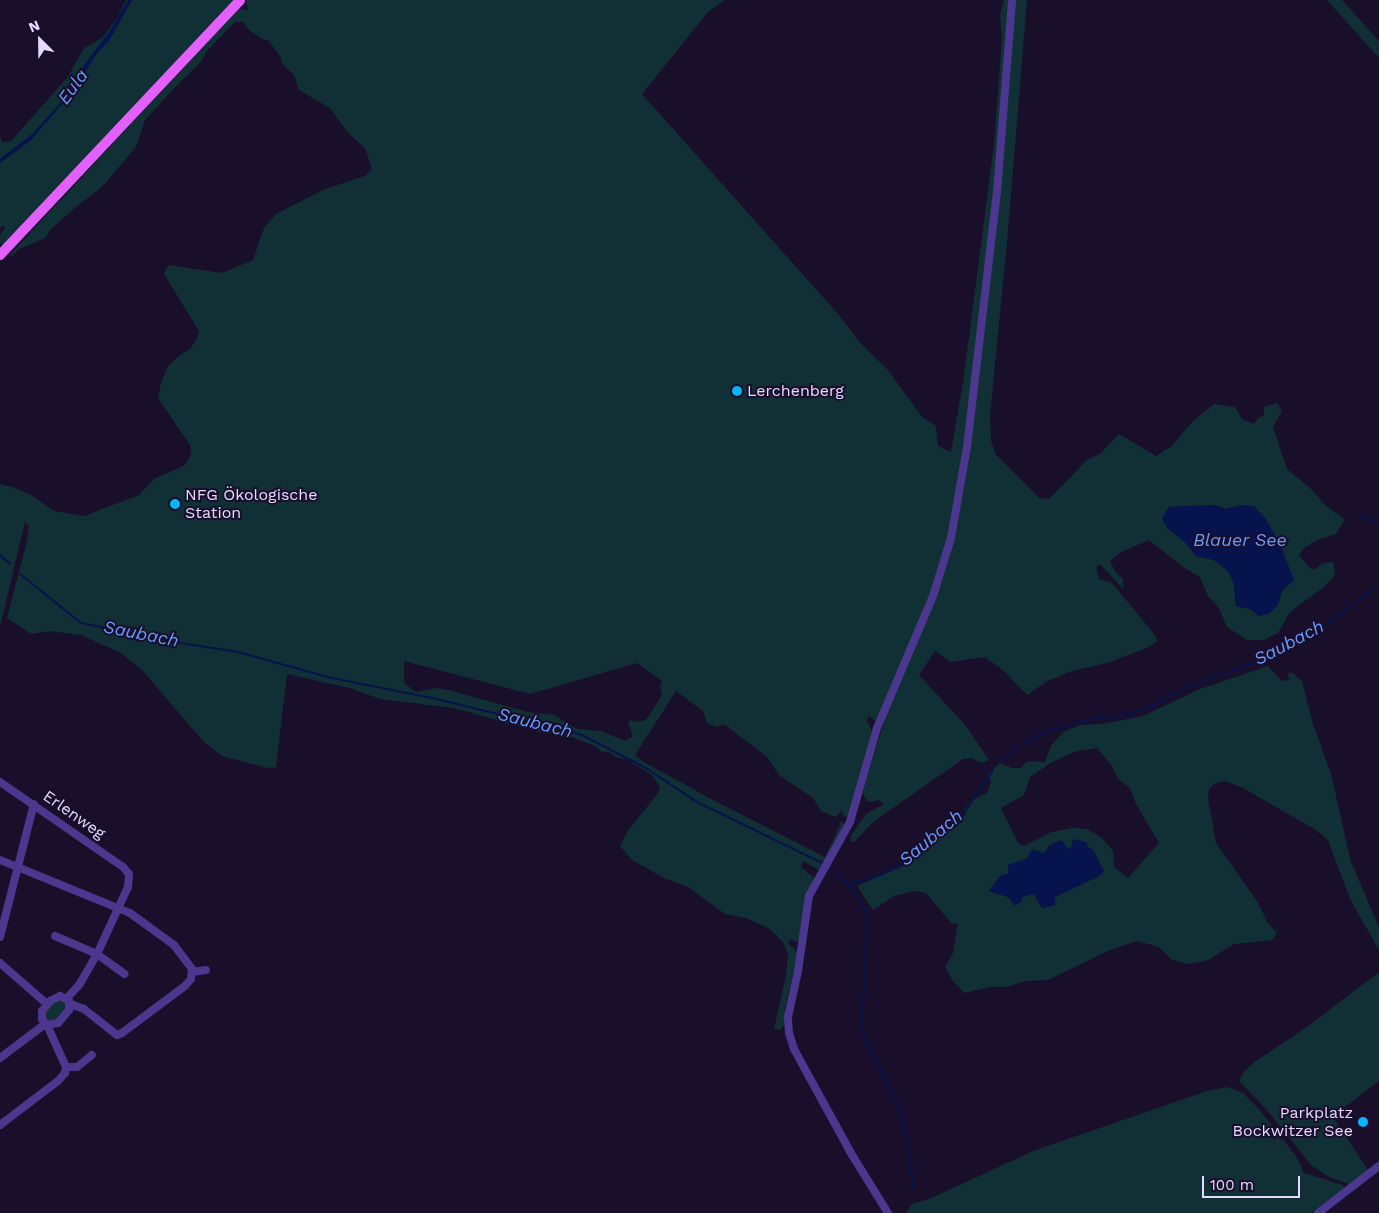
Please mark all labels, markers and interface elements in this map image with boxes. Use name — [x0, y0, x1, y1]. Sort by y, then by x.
north arrow — [15, 15, 65, 65]
text: N — [26, 17, 42, 36]
water label: Eula — [53, 65, 93, 109]
place label: Lerchenberg — [747, 381, 844, 401]
marker: Lerchenberg — [731, 385, 743, 397]
place label: NFG Ökologische Station — [185, 485, 317, 523]
marker: NFG Ökologische Station — [169, 498, 181, 510]
water label: Blauer See — [1193, 529, 1287, 551]
water label: Saubach — [102, 616, 180, 652]
water label: Saubach — [1250, 616, 1328, 670]
water label: Saubach — [496, 703, 574, 743]
street label: Erlenweg — [39, 787, 109, 843]
water label: Saubach — [895, 805, 967, 871]
place label: Parkplatz Bockwitzer See — [1232, 1103, 1353, 1141]
marker: Parkplatz Bockwitzer See — [1357, 1116, 1369, 1128]
scale bar — [1204, 1166, 1302, 1198]
text: 100 m — [1210, 1176, 1254, 1194]

